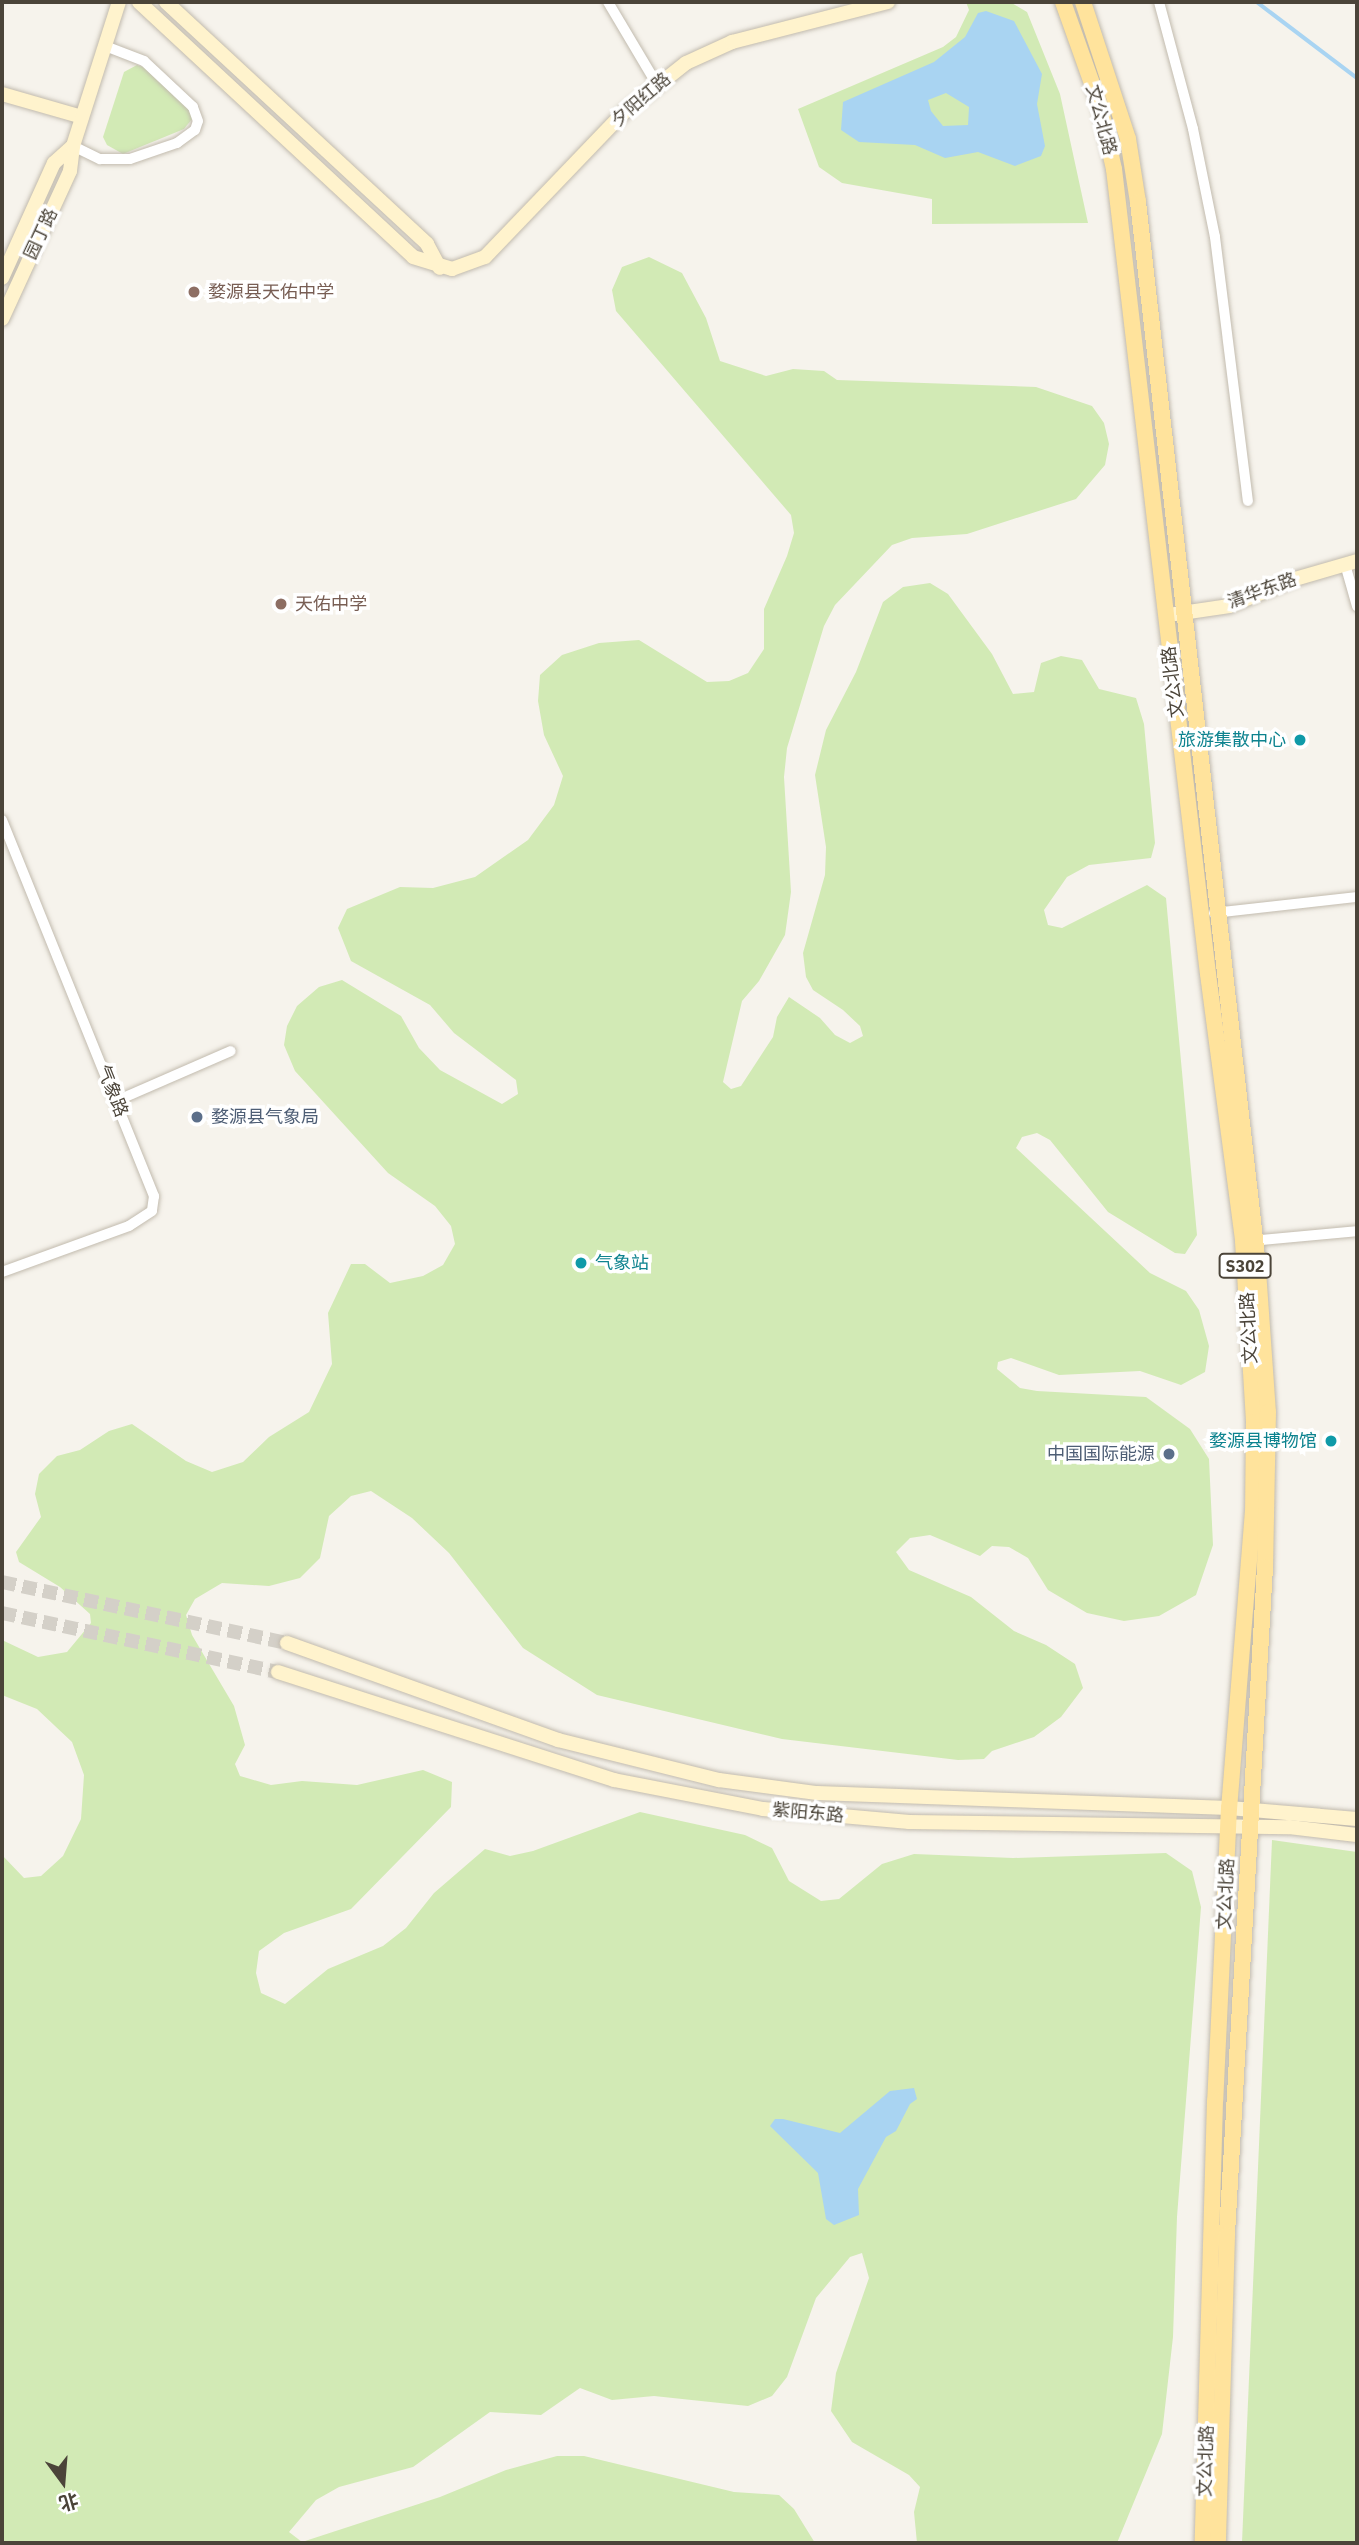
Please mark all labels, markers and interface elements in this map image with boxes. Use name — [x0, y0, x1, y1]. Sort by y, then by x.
street label: 夕阳红路 — [607, 68, 675, 132]
street label: 文公北路 — [1081, 82, 1121, 158]
street label: 园丁路 — [20, 205, 62, 263]
place label: 婺源县天佑中学 — [208, 281, 334, 303]
marker: 婺源县天佑中学 — [186, 284, 202, 300]
street label: 清华东路 — [1224, 569, 1300, 613]
place label: 天佑中学 — [295, 593, 367, 615]
marker: 天佑中学 — [273, 596, 289, 612]
street label: 文公北路 — [1158, 645, 1188, 719]
place label: 旅游集散中心 — [1178, 729, 1286, 751]
marker: 旅游集散中心 — [1292, 732, 1308, 748]
street label: 气象路 — [92, 1062, 132, 1120]
place label: 婺源县气象局 — [211, 1106, 319, 1128]
marker: 婺源县气象局 — [189, 1109, 205, 1125]
place label: 气象站 — [595, 1252, 649, 1274]
road number: S302 — [1217, 1254, 1273, 1278]
marker: 气象站 — [573, 1255, 589, 1271]
street label: 文公北路 — [1236, 1291, 1262, 1365]
place label: 婺源县博物馆 — [1209, 1430, 1317, 1452]
marker: 婺源县博物馆 — [1323, 1433, 1339, 1449]
place label: 中国国际能源 — [1047, 1443, 1155, 1465]
marker: 中国国际能源 — [1161, 1446, 1177, 1462]
street label: 紫阳东路 — [771, 1799, 845, 1827]
street label: 文公北路 — [1213, 1857, 1239, 1931]
street label: 文公北路 — [1194, 2425, 1218, 2497]
north arrow — [28, 2447, 98, 2517]
text: 北 — [56, 2488, 81, 2516]

